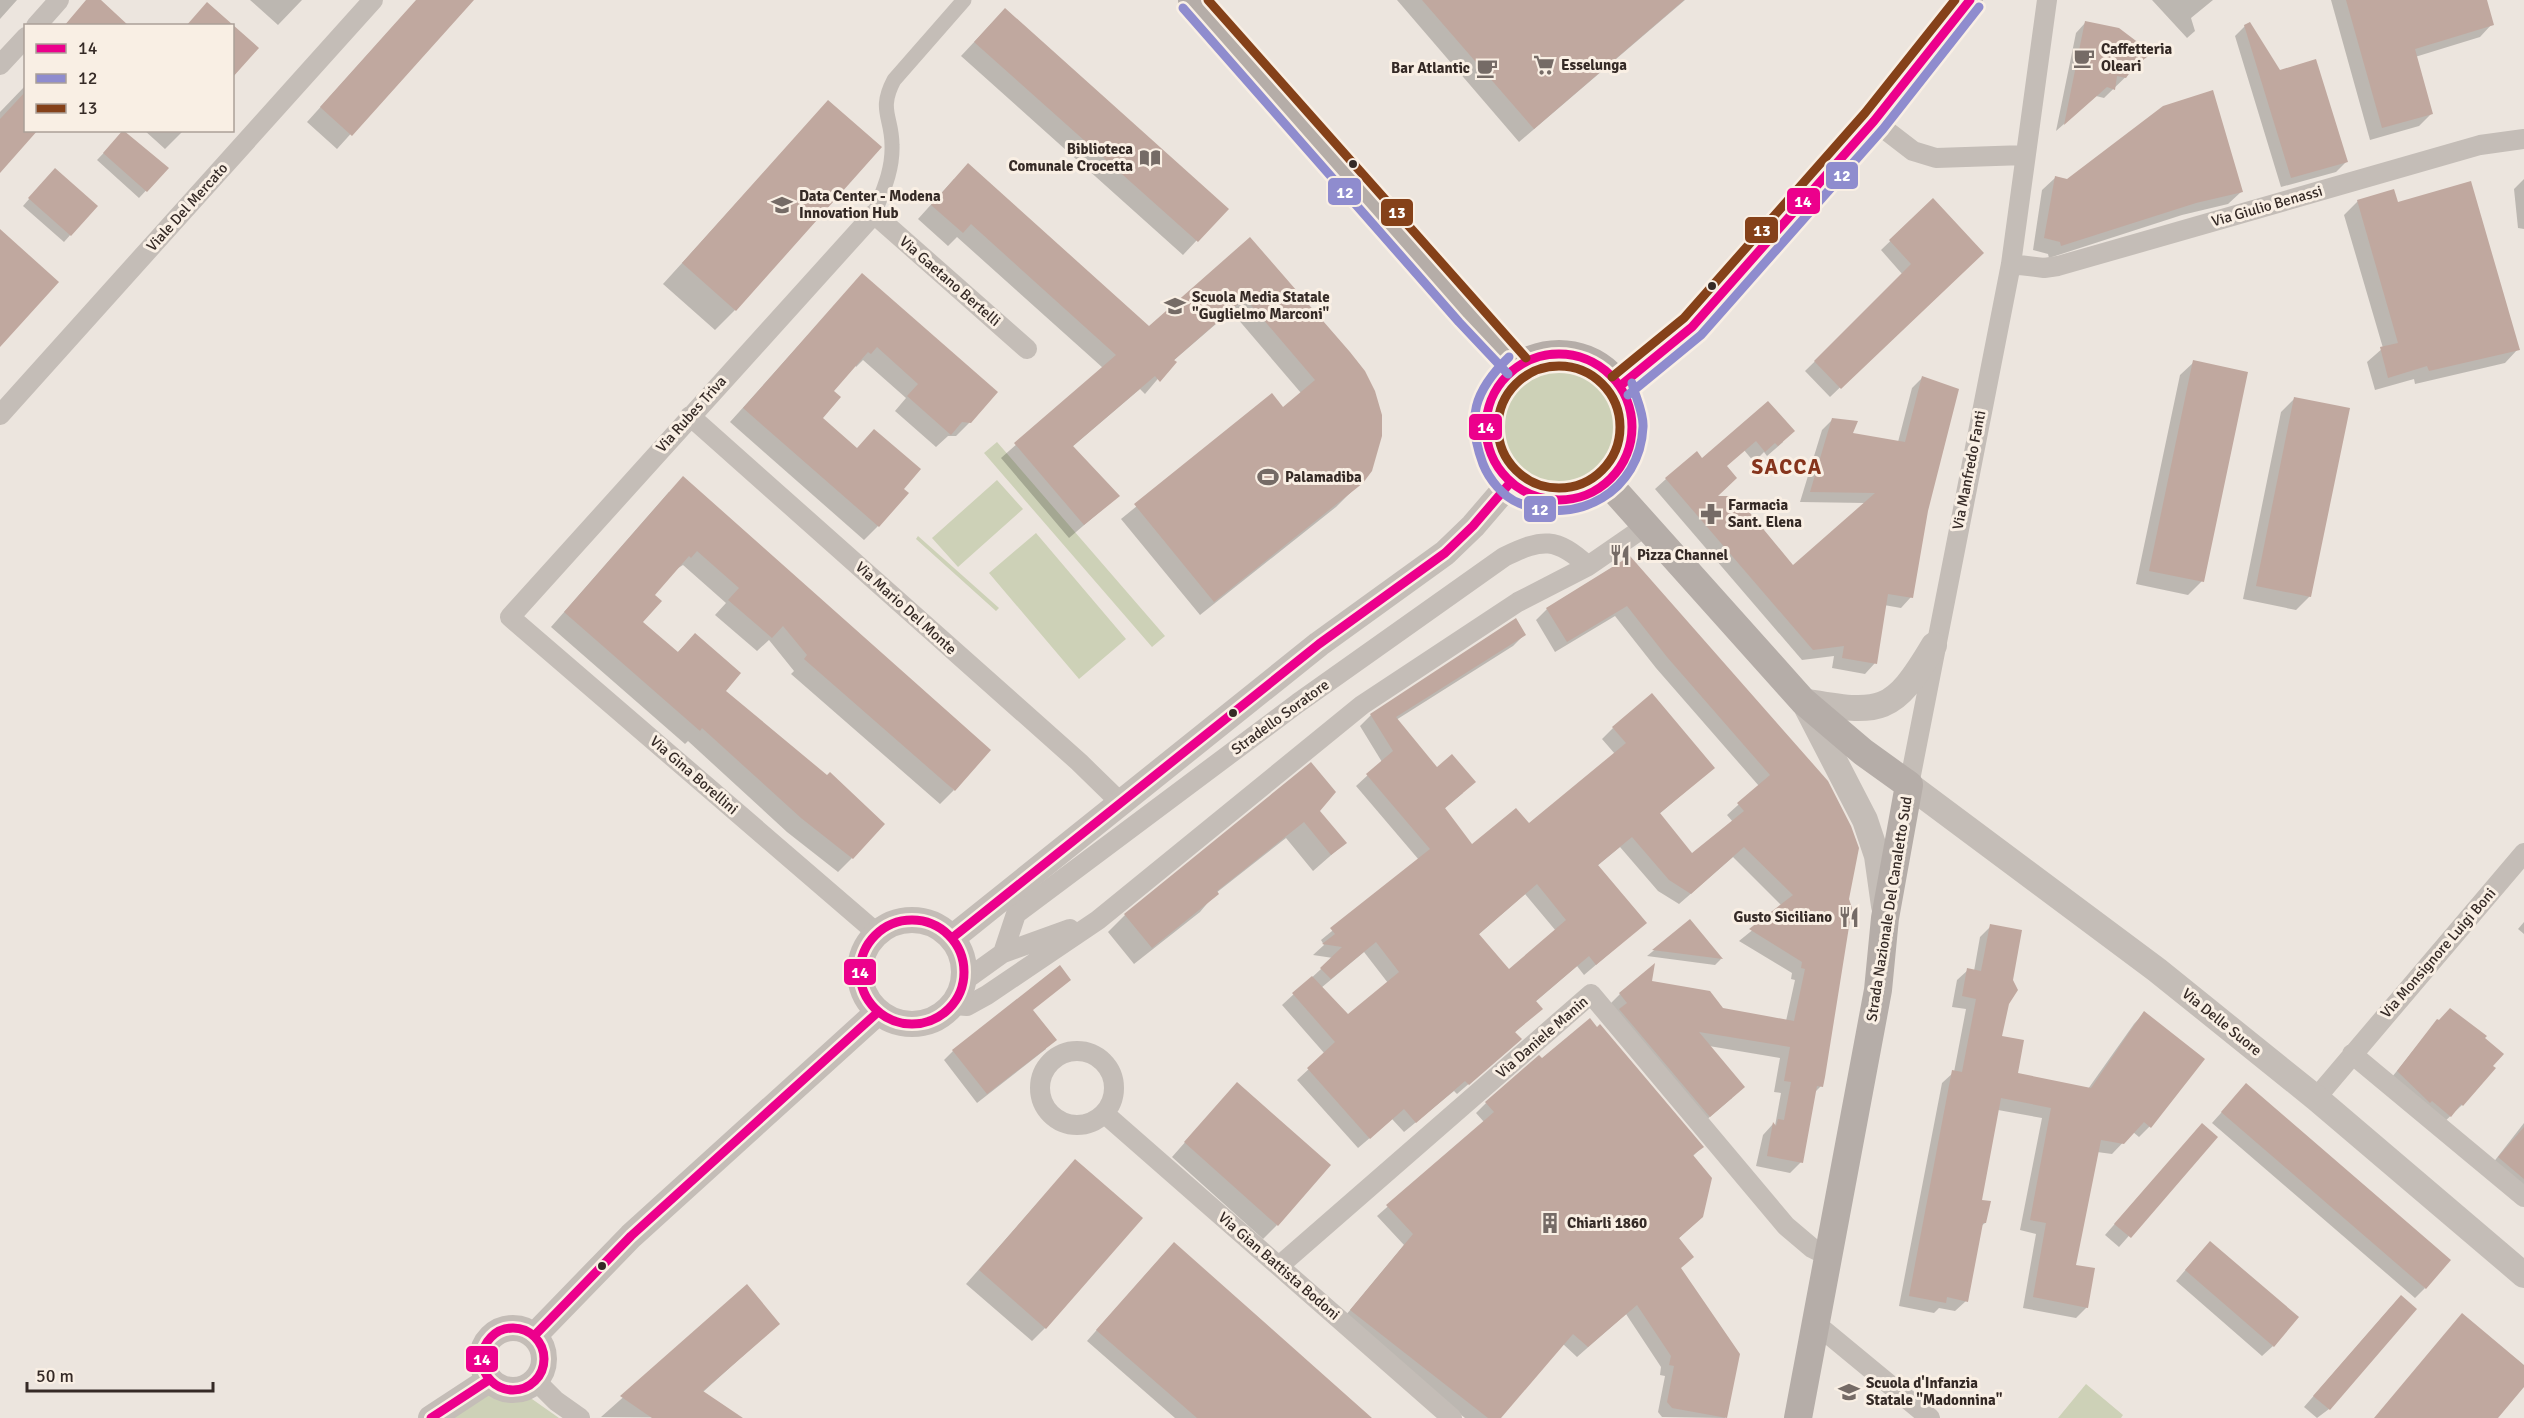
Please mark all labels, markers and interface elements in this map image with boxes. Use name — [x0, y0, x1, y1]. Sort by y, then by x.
legend — [24, 24, 234, 132]
text: 14 — [78, 37, 98, 59]
place label: Caffetteria Oleari — [2101, 40, 2172, 75]
cafe icon: Caffetteria Oleari — [2072, 46, 2096, 70]
supermarket icon: Esselunga — [1532, 53, 1556, 77]
cafe icon: Bar Atlantic — [1475, 56, 1499, 80]
place label: Esselunga — [1561, 56, 1627, 74]
place label: Bar Atlantic — [1391, 59, 1470, 77]
text: 12 — [78, 67, 97, 89]
text: 13 — [78, 97, 97, 119]
place label: Biblioteca Comunale Crocetta — [1008, 140, 1133, 175]
library icon: Biblioteca Comunale Crocetta — [1138, 146, 1162, 170]
unlabelled marker — [1347, 158, 1359, 170]
street label: Viale Del Mercato — [143, 159, 231, 255]
line badge: 12 — [1825, 161, 1859, 190]
text: 12 — [1833, 166, 1851, 186]
line badge: 12 — [1327, 177, 1362, 206]
street label: Via Giulio Benassi — [2209, 182, 2325, 230]
text: 12 — [1336, 183, 1354, 203]
place label: Data Center - Modena Innovation Hub — [799, 187, 941, 222]
line badge: 14 — [1786, 187, 1821, 215]
text: 14 — [1794, 192, 1812, 212]
school or university icon: Data Center - Modena Innovation Hub — [770, 193, 794, 217]
line badge: 13 — [1380, 198, 1414, 227]
text: 13 — [1388, 203, 1406, 223]
line badge: 13 — [1744, 216, 1779, 244]
text: 13 — [1753, 221, 1771, 241]
street label: Via Gaetano Bertelli — [896, 232, 1004, 330]
unlabelled marker — [1706, 280, 1718, 292]
place label: Scuola Media Statale "Guglielmo Marconi" — [1192, 288, 1330, 323]
school or university icon: Scuola Media Statale "Guglielmo Marconi" — [1163, 294, 1187, 318]
street label: Via Rubes Triva — [652, 372, 730, 456]
street label: Via Manfredo Fanti — [1949, 409, 1989, 531]
line badge: 14 — [1468, 413, 1503, 441]
text: 14 — [1477, 418, 1495, 438]
district label: SACCA — [1751, 454, 1823, 480]
sports icon: Palamadiba — [1256, 465, 1280, 489]
place label: Palamadiba — [1285, 468, 1362, 486]
line badge: 12 — [1523, 495, 1557, 523]
place label: Farmacia Sant. Elena — [1728, 496, 1802, 531]
text: 12 — [1531, 500, 1549, 520]
pharmacy icon: Farmacia Sant. Elena — [1699, 502, 1723, 526]
restaurant icon: Pizza Channel — [1608, 543, 1632, 567]
place label: Pizza Channel — [1637, 546, 1729, 564]
street label: Via Mario Del Monte — [852, 558, 960, 658]
street label: Stradello Soratore — [1228, 676, 1332, 758]
unlabelled marker — [1227, 707, 1239, 719]
street label: Via Gina Borellini — [646, 732, 742, 818]
street label: Strada Nazionale Del Canaletto Sud — [1862, 795, 1916, 1023]
street label: Via Monsignore Luigi Boni — [2377, 884, 2499, 1022]
restaurant icon: Gusto Siciliano — [1837, 905, 1861, 929]
place label: Gusto Siciliano — [1733, 908, 1832, 926]
line badge: 14 — [843, 958, 877, 986]
text: 14 — [851, 963, 869, 983]
street label: Via Delle Suore — [2179, 984, 2265, 1060]
street label: Via Daniele Manin — [1492, 992, 1592, 1082]
street label: Via Gian Battista Bodoni — [1215, 1208, 1343, 1324]
building icon: Chiarli 1860 — [1538, 1211, 1562, 1235]
place label: Chiarli 1860 — [1567, 1214, 1647, 1232]
unlabelled marker — [596, 1260, 608, 1272]
line badge: 14 — [465, 1345, 499, 1373]
text: 14 — [473, 1350, 491, 1370]
scale bar — [27, 1355, 213, 1393]
text: 50 m — [36, 1365, 74, 1387]
place label: Scuola d'Infanzia Statale "Madonnina" — [1866, 1374, 2003, 1409]
school or university icon: Scuola d'Infanzia Statale "Madonnina" — [1837, 1380, 1861, 1404]

